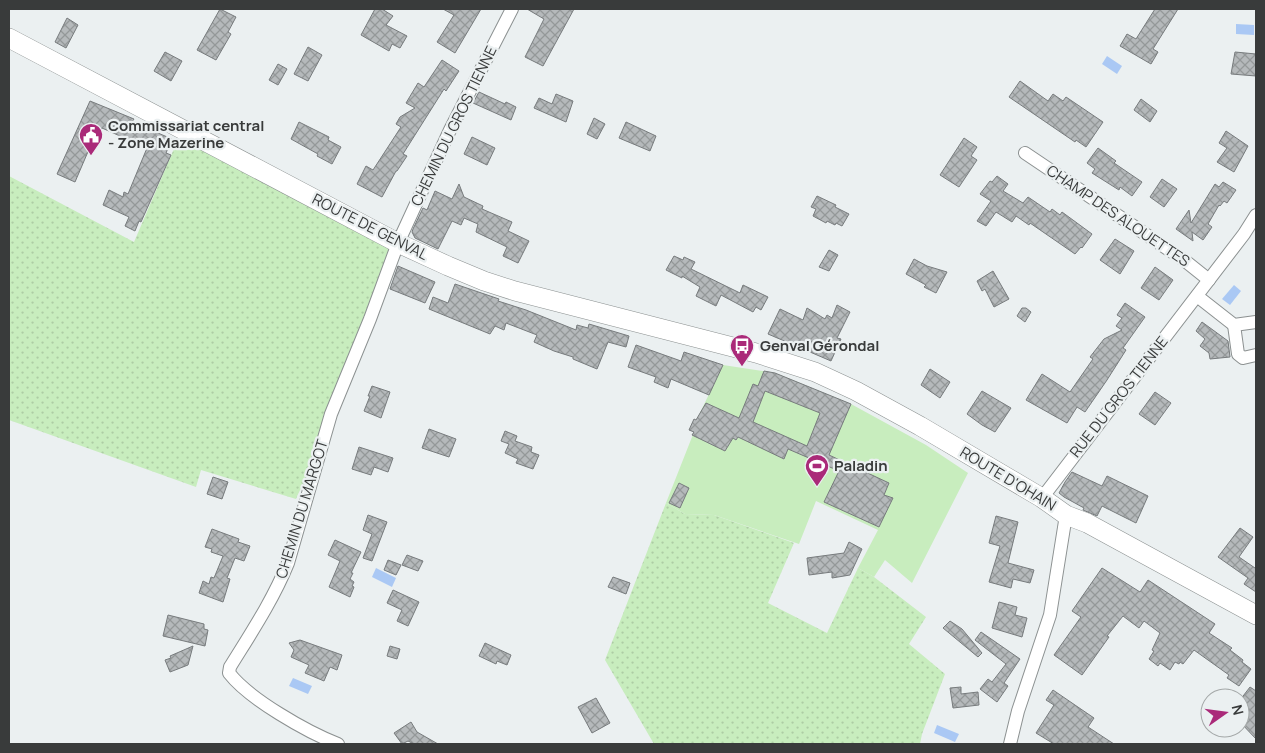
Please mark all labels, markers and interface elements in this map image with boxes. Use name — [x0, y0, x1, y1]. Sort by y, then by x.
street label: CHEMIN DU GROS TIENNE — [406, 42, 502, 209]
place label: Commissariat central - Zone Mazerine — [108, 115, 264, 153]
public building icon: Commissariat central - Zone Mazerine — [78, 122, 104, 156]
street label: CHAMP DES ALOUETTES — [1043, 160, 1194, 271]
street label: ROUTE DE GENVAL — [309, 188, 432, 265]
street label: RUE DU GROS TIENNE — [1065, 332, 1173, 462]
bus stop icon: Genval Gérondal — [729, 333, 755, 367]
place label: Genval Gérondal — [760, 335, 879, 356]
street label: CHEMIN DU MARGOT — [270, 437, 333, 581]
street label: ROUTE D'OHAIN — [956, 441, 1060, 516]
sports icon: Paladin — [804, 453, 830, 487]
place label: Paladin — [834, 455, 888, 476]
north arrow — [1200, 688, 1250, 738]
text: N — [1228, 703, 1249, 717]

